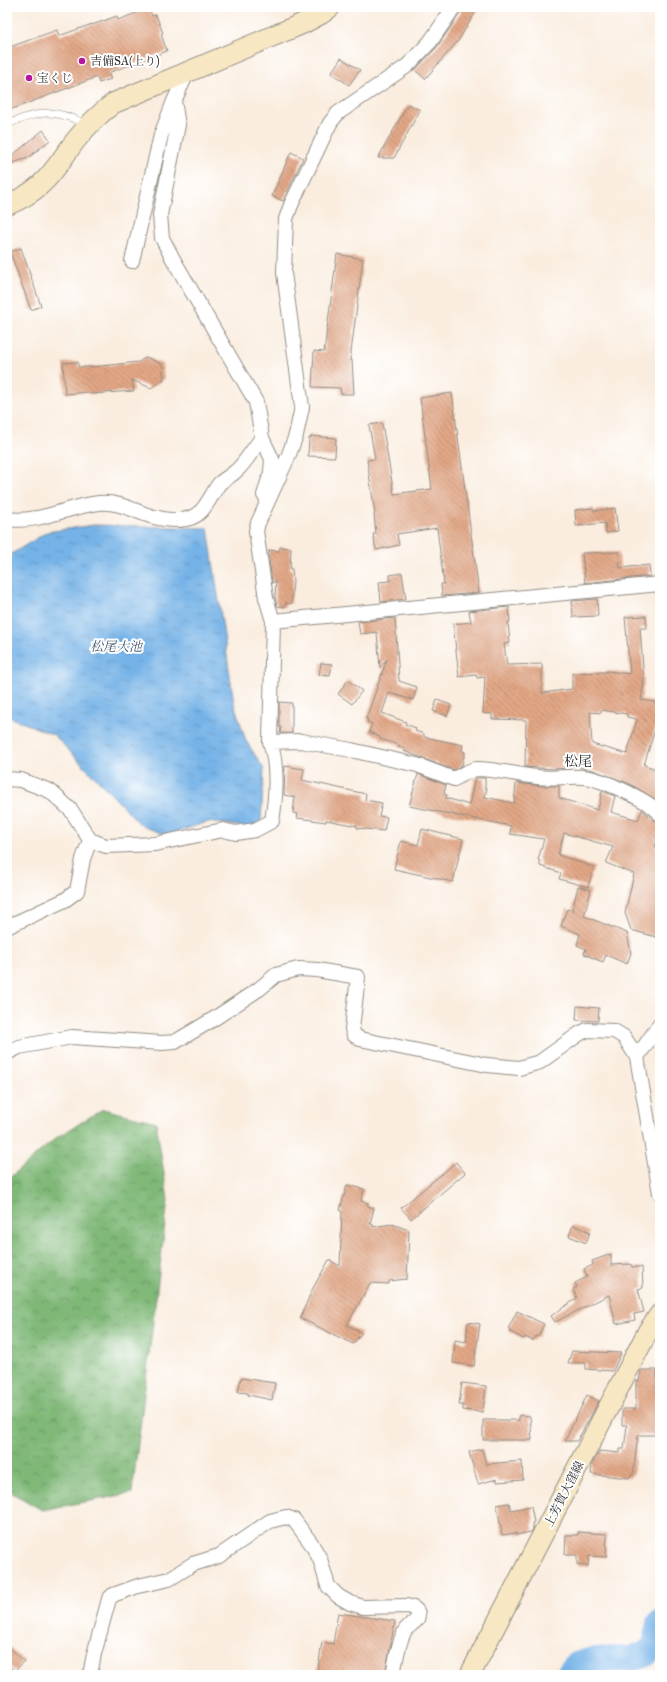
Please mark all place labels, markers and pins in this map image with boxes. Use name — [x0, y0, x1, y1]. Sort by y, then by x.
place label: 吉備SA(上り) — [90, 54, 160, 68]
marker: 吉備SA(上り) — [77, 56, 87, 66]
place label: 宝くじ — [37, 71, 73, 85]
marker: 宝くじ — [24, 73, 34, 83]

